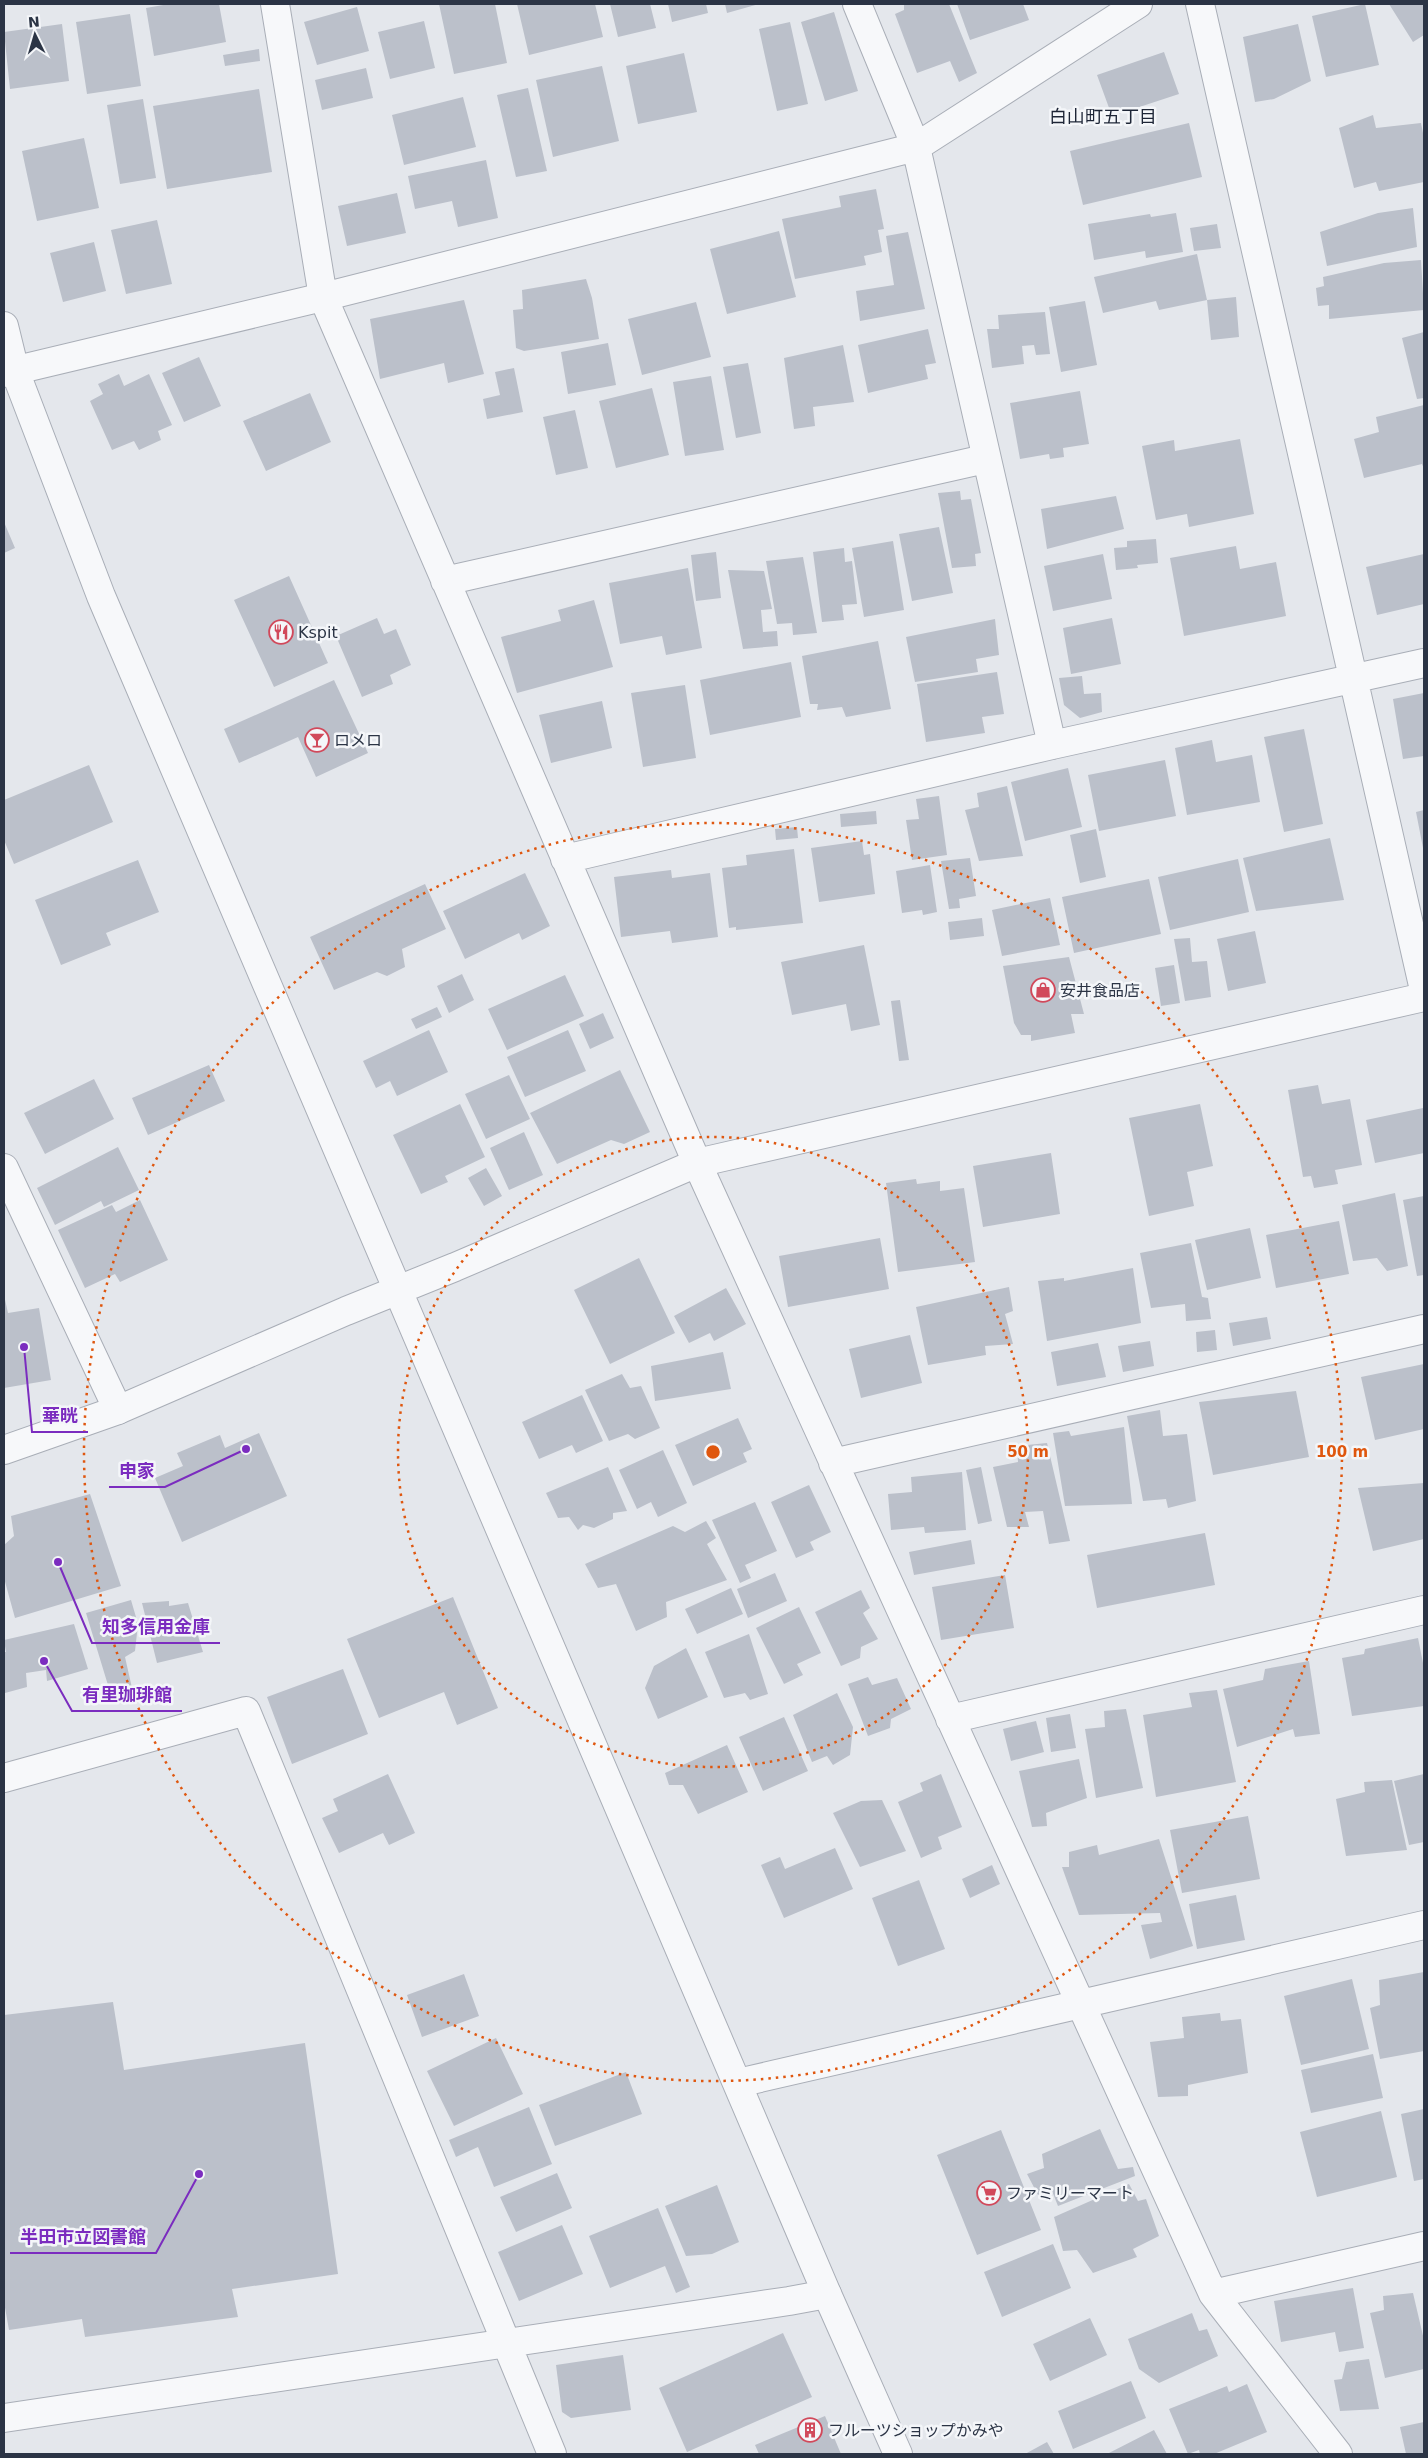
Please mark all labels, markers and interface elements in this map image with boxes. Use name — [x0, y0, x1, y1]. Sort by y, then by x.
north arrow — [10, 10, 60, 60]
text: N — [27, 14, 40, 31]
district label: 白山町五丁目 — [1049, 106, 1157, 127]
restaurant icon: Kspit — [268, 619, 294, 645]
place label: Kspit — [298, 623, 338, 642]
bar icon: ロメロ — [304, 727, 330, 753]
place label: ロメロ — [334, 731, 382, 750]
shop icon: 安井食品店 — [1030, 977, 1056, 1003]
place label: 安井食品店 — [1060, 981, 1140, 1000]
callout: 華晄 — [32, 1399, 88, 1432]
text: 華晄 — [42, 1405, 78, 1426]
centre of rings — [704, 1443, 722, 1461]
text: 50 m — [1007, 1443, 1049, 1461]
text: 100 m — [1316, 1443, 1368, 1461]
callout: 申家 — [109, 1454, 165, 1487]
text: 申家 — [119, 1460, 155, 1481]
callout: 知多信用金庫 — [92, 1610, 220, 1643]
text: 知多信用金庫 — [102, 1616, 210, 1637]
callout: 有里珈琲館 — [72, 1678, 182, 1711]
text: 有里珈琲館 — [82, 1684, 172, 1705]
supermarket icon: ファミリーマート — [976, 2180, 1002, 2206]
place label: ファミリーマート — [1006, 2184, 1134, 2203]
callout: 半田市立図書館 — [10, 2220, 156, 2253]
text: 半田市立図書館 — [20, 2226, 146, 2247]
building icon: フルーツショップかみや — [797, 2417, 823, 2443]
place label: フルーツショップかみや — [828, 2421, 1004, 2440]

